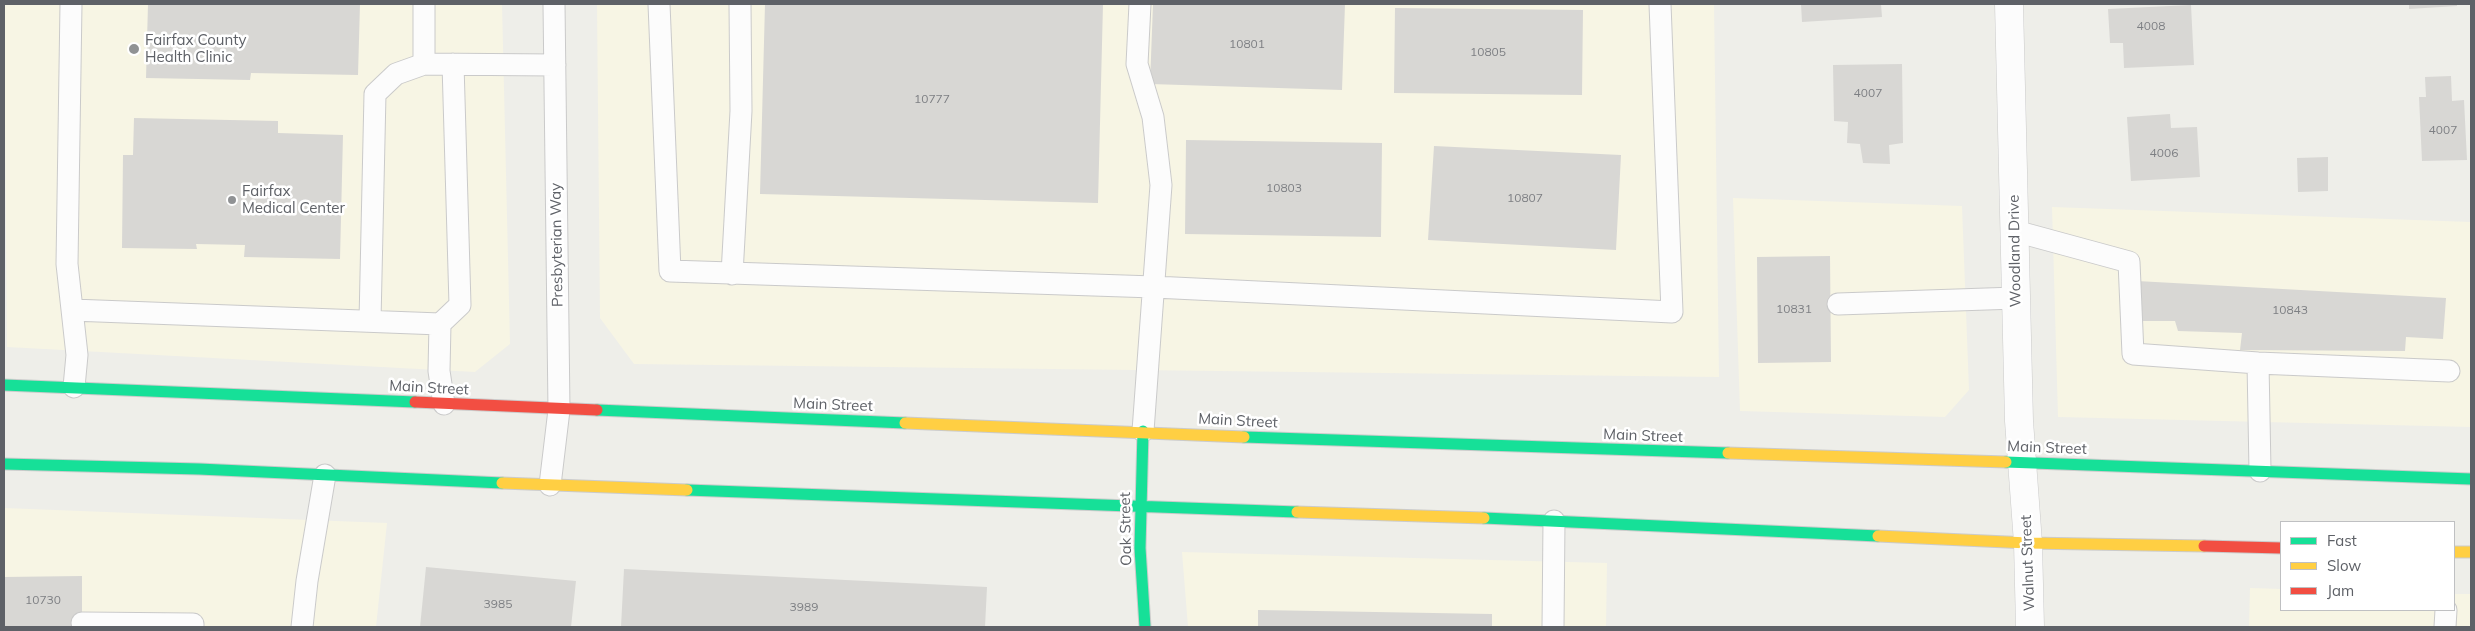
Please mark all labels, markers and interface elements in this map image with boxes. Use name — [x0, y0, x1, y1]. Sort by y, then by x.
house number: 4008 — [2137, 19, 2165, 33]
place label: Fairfax County Health Clinic — [145, 31, 247, 66]
house number: 10801 — [1229, 37, 1265, 51]
marker: Fairfax County Health Clinic — [127, 42, 141, 56]
house number: 10805 — [1470, 45, 1506, 59]
house number: 4007 — [1854, 86, 1882, 100]
house number: 10777 — [914, 92, 950, 106]
house number: 4007 — [2429, 123, 2457, 137]
house number: 4006 — [2150, 146, 2178, 160]
house number: 10803 — [1266, 181, 1302, 195]
place label: Fairfax Medical Center — [242, 182, 345, 217]
street label: Presbyterian Way — [547, 183, 567, 307]
house number: 10807 — [1507, 191, 1543, 205]
marker: Fairfax Medical Center — [226, 194, 238, 206]
street label: Woodland Drive — [2005, 195, 2025, 307]
house number: 10831 — [1776, 302, 1812, 316]
house number: 10843 — [2272, 303, 2308, 317]
street label: Main Street — [389, 377, 469, 399]
street label: Main Street — [793, 395, 873, 415]
street label: Main Street — [1198, 410, 1278, 432]
street label: Main Street — [1603, 426, 1683, 446]
street label: Main Street — [2007, 438, 2087, 458]
street label: Oak Street — [1116, 492, 1136, 566]
street label: Walnut Street — [2017, 514, 2039, 612]
legend — [2280, 521, 2455, 611]
text: Fast — [2327, 531, 2357, 550]
text: Slow — [2327, 556, 2361, 575]
text: Jam — [2327, 581, 2354, 600]
house number: 10730 — [25, 593, 61, 607]
house number: 3985 — [484, 597, 512, 611]
house number: 3989 — [790, 600, 818, 614]

